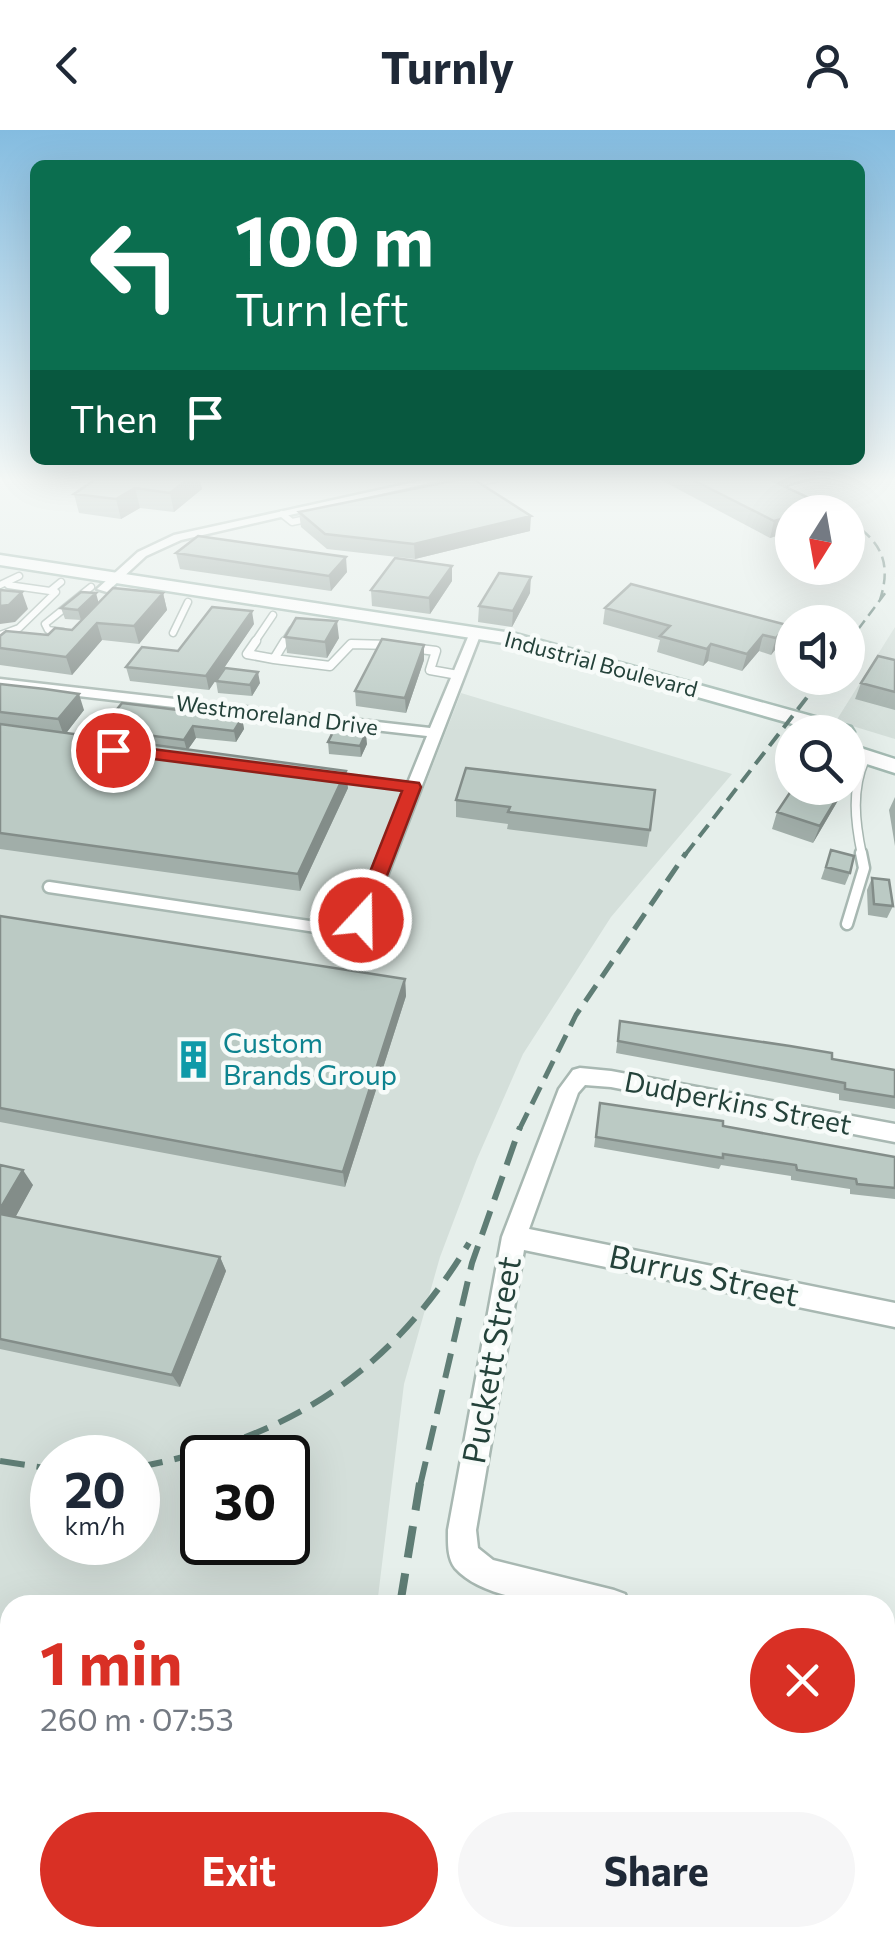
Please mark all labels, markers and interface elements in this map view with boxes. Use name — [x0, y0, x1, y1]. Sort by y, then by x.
icon: back — [40, 38, 95, 93]
text: Turnly — [381, 38, 514, 93]
icon: person — [800, 38, 855, 93]
text: 100 m — [235, 195, 434, 280]
icon: left — [70, 200, 200, 330]
text: Turn left — [235, 280, 409, 335]
icon: arrive — [178, 390, 233, 445]
text: Then — [70, 394, 158, 441]
north arrow — [775, 495, 865, 585]
map controls — [775, 495, 865, 805]
button: sound — [775, 605, 865, 695]
street label: Industrial Boulevard — [502, 625, 701, 702]
street label: Westmoreland Drive — [174, 689, 380, 740]
pin — [71, 708, 156, 793]
button: search — [775, 715, 865, 805]
icon: arrive — [86, 723, 141, 778]
position arrow — [309, 868, 413, 972]
place label: Custom Brands Group — [223, 1025, 397, 1091]
building icon: Custom Brands Group — [172, 1038, 214, 1080]
street label: Dudperkins Street — [622, 1063, 855, 1141]
street label: Burrus Street — [606, 1234, 803, 1314]
street label: Puckett Street — [452, 1253, 528, 1466]
speed limit sign: 30 — [180, 1435, 310, 1565]
text: 20 — [64, 1457, 126, 1518]
text: km/h — [65, 1510, 125, 1540]
text: 1 min — [40, 1624, 182, 1697]
button: close — [750, 1628, 855, 1733]
text: 260 m · 07:53 — [40, 1698, 234, 1738]
button: Exit — [40, 1812, 438, 1927]
button: Share — [458, 1812, 855, 1927]

